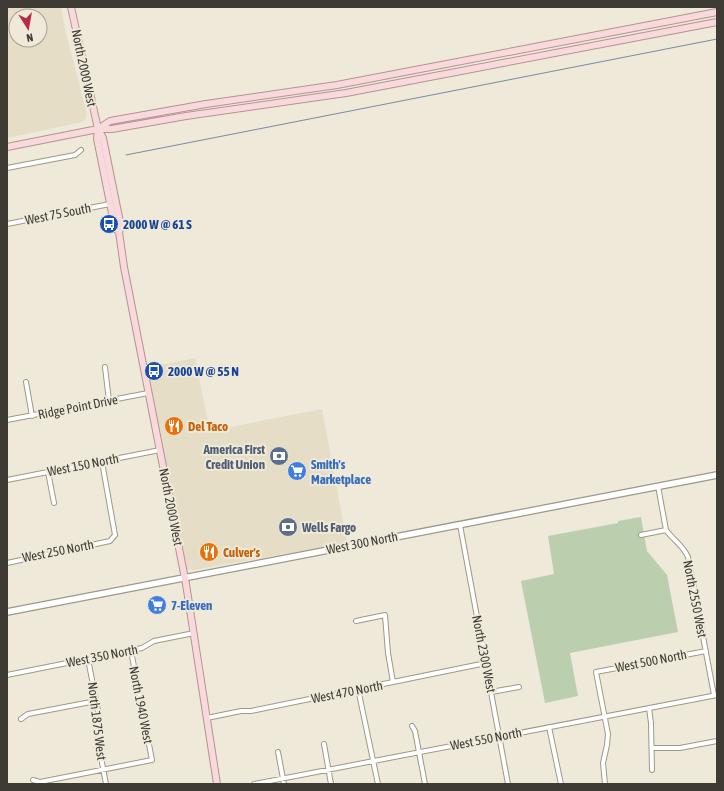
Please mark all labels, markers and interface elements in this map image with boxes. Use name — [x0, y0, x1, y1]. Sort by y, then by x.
north arrow — [8, 8, 48, 48]
street label: North 2000 West — [68, 28, 100, 108]
text: N — [26, 31, 34, 44]
street label: West 75 South — [24, 200, 92, 228]
bus stop icon: 2000 W @ 61 S — [98, 213, 120, 235]
place label: 2000 W @ 61 S — [123, 217, 192, 232]
bus stop icon: 2000 W @ 55 N — [143, 360, 165, 382]
place label: 2000 W @ 55 N — [168, 364, 239, 379]
street label: Ridge Point Drive — [37, 392, 119, 422]
restaurant icon: Del Taco — [163, 415, 185, 437]
place label: Del Taco — [188, 419, 228, 434]
place label: America First Credit Union — [203, 442, 265, 472]
bank icon: America First Credit Union — [268, 445, 290, 467]
street label: West 150 North — [46, 451, 120, 479]
place label: Smith's Marketplace — [311, 457, 371, 487]
supermarket icon: Smith's Marketplace — [286, 460, 308, 482]
street label: North 2000 West — [156, 467, 186, 547]
bank icon: Wells Fargo — [277, 516, 299, 538]
place label: Wells Fargo — [301, 520, 356, 535]
street label: West 300 North — [325, 529, 399, 557]
street label: West 250 North — [21, 537, 95, 565]
restaurant icon: Culver's — [198, 541, 220, 563]
place label: Culver's — [223, 545, 261, 560]
street label: North 2550 West — [680, 559, 710, 639]
supermarket icon: 7-Eleven — [146, 594, 168, 616]
place label: 7-Eleven — [171, 598, 212, 613]
street label: North 2300 West — [469, 614, 499, 694]
street label: West 350 North — [65, 642, 139, 670]
street label: West 500 North — [614, 647, 688, 675]
street label: North 1940 West — [126, 665, 156, 745]
street label: West 470 North — [310, 678, 384, 706]
street label: North 1875 West — [85, 681, 109, 761]
street label: West 550 North — [449, 725, 523, 753]

